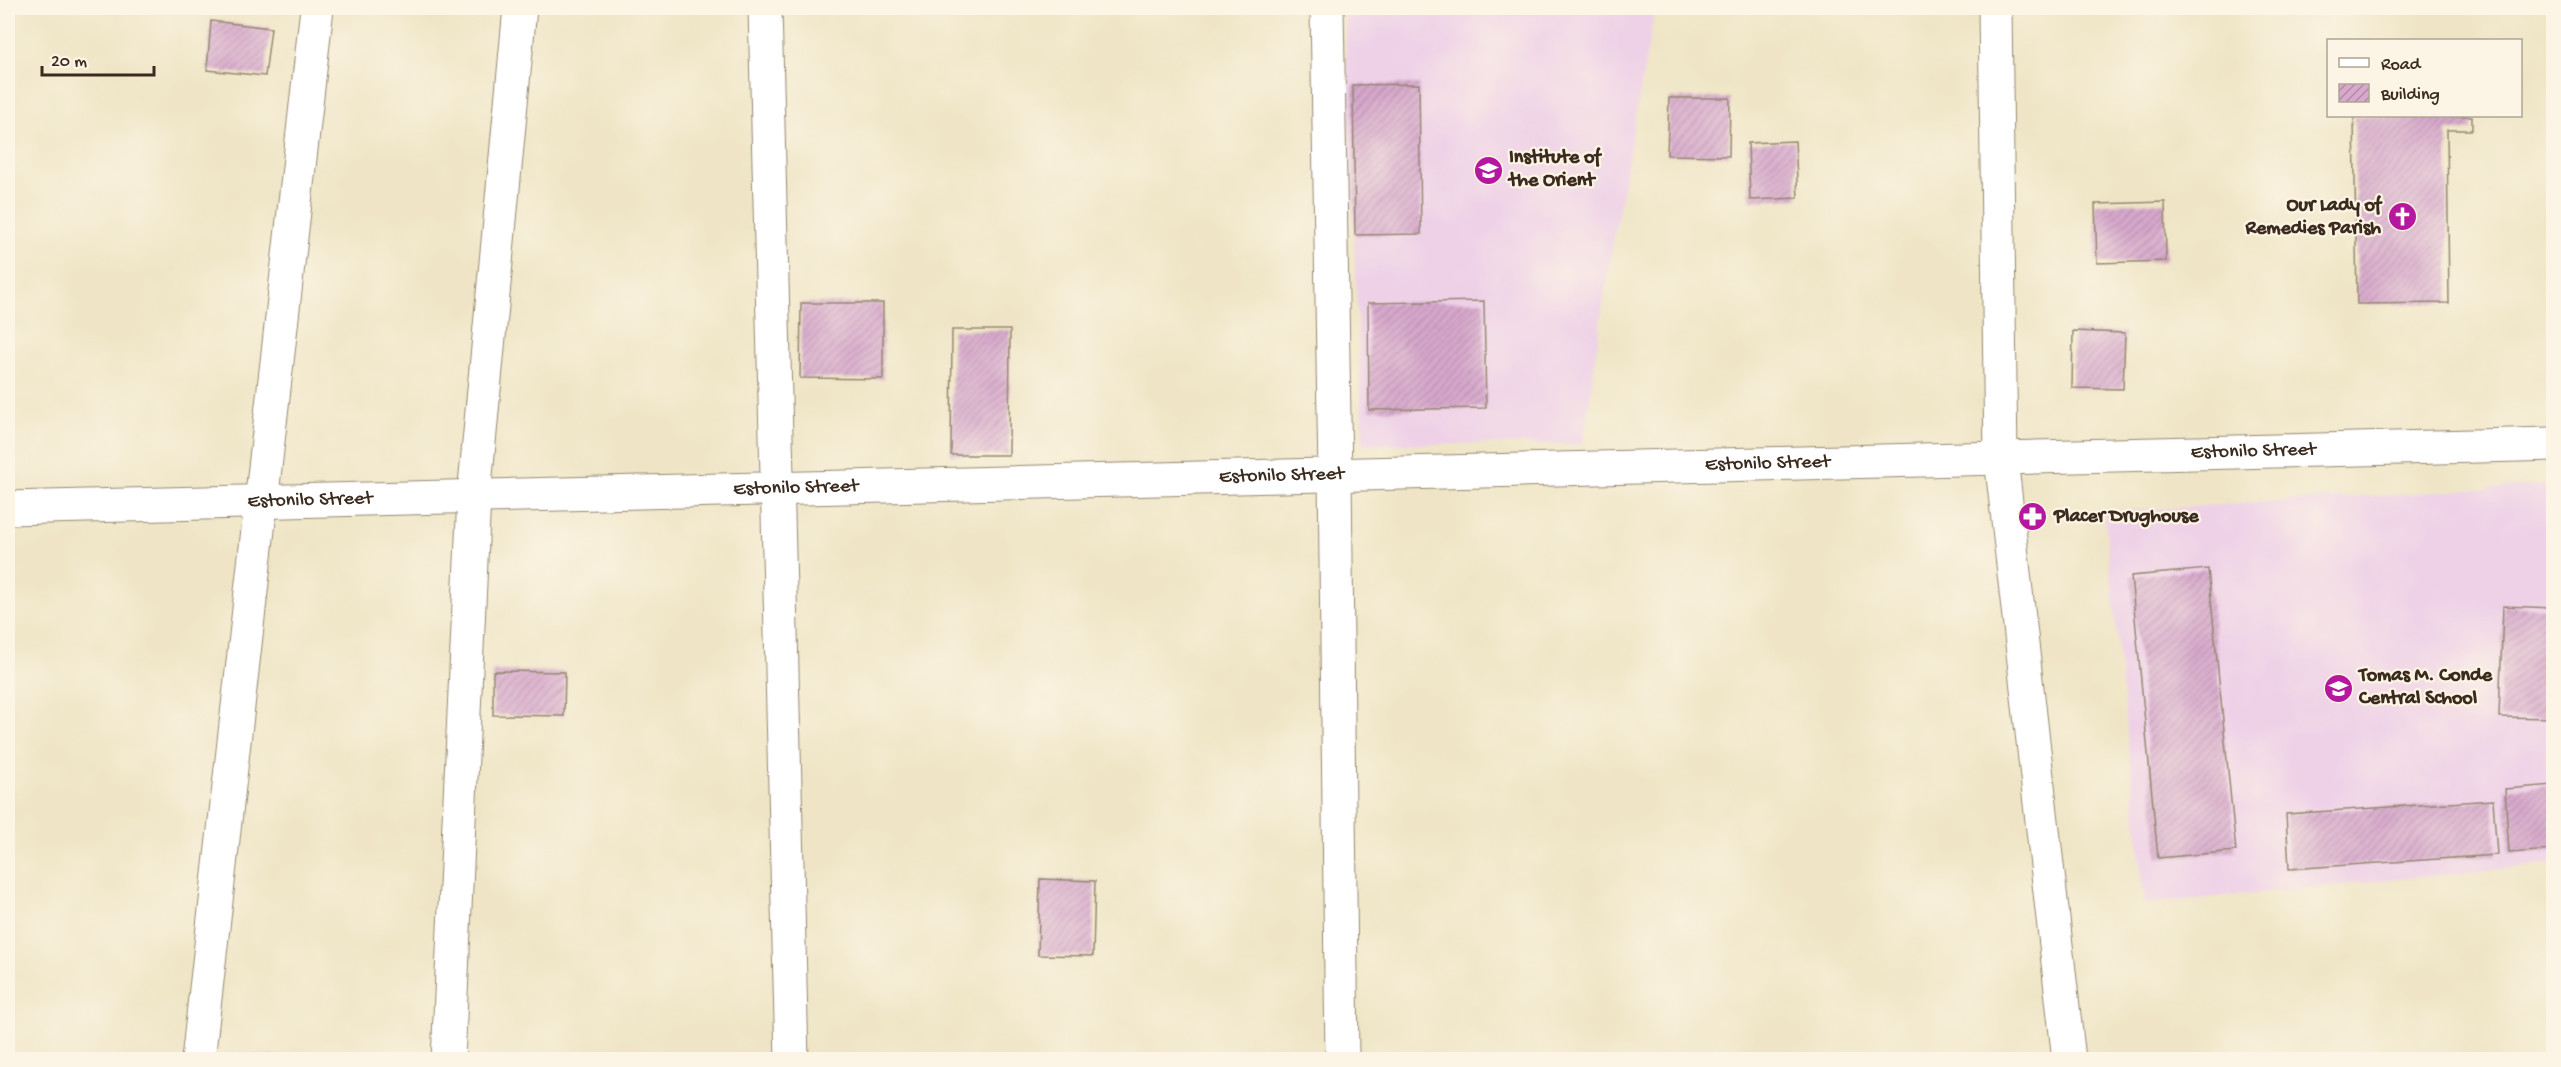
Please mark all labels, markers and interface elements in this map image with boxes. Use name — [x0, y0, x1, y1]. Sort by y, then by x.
scale bar — [42, 39, 154, 77]
legend — [2327, 39, 2522, 117]
text: 20 m — [51, 52, 87, 73]
text: Road — [2381, 55, 2422, 76]
text: Building — [2380, 85, 2440, 106]
place label: Institute of the Orient — [1507, 147, 1602, 193]
school or university icon: Institute of the Orient — [1472, 154, 1504, 186]
place label: Our Lady of Remedies Parish — [2245, 195, 2383, 241]
church icon: Our Lady of Remedies Parish — [2386, 201, 2418, 233]
street label: Estonilo Street — [2190, 438, 2318, 465]
street label: Estonilo Street — [1705, 451, 1832, 477]
street label: Estonilo Street — [1219, 463, 1346, 489]
street label: Estonilo Street — [733, 475, 860, 501]
street label: Estonilo Street — [247, 487, 375, 513]
pharmacy icon: Placer Drughouse — [2017, 501, 2049, 533]
place label: Placer Drughouse — [2053, 506, 2199, 529]
place label: Tomas M. Conde Central School — [2357, 665, 2493, 711]
school or university icon: Tomas M. Conde Central School — [2322, 672, 2354, 704]

